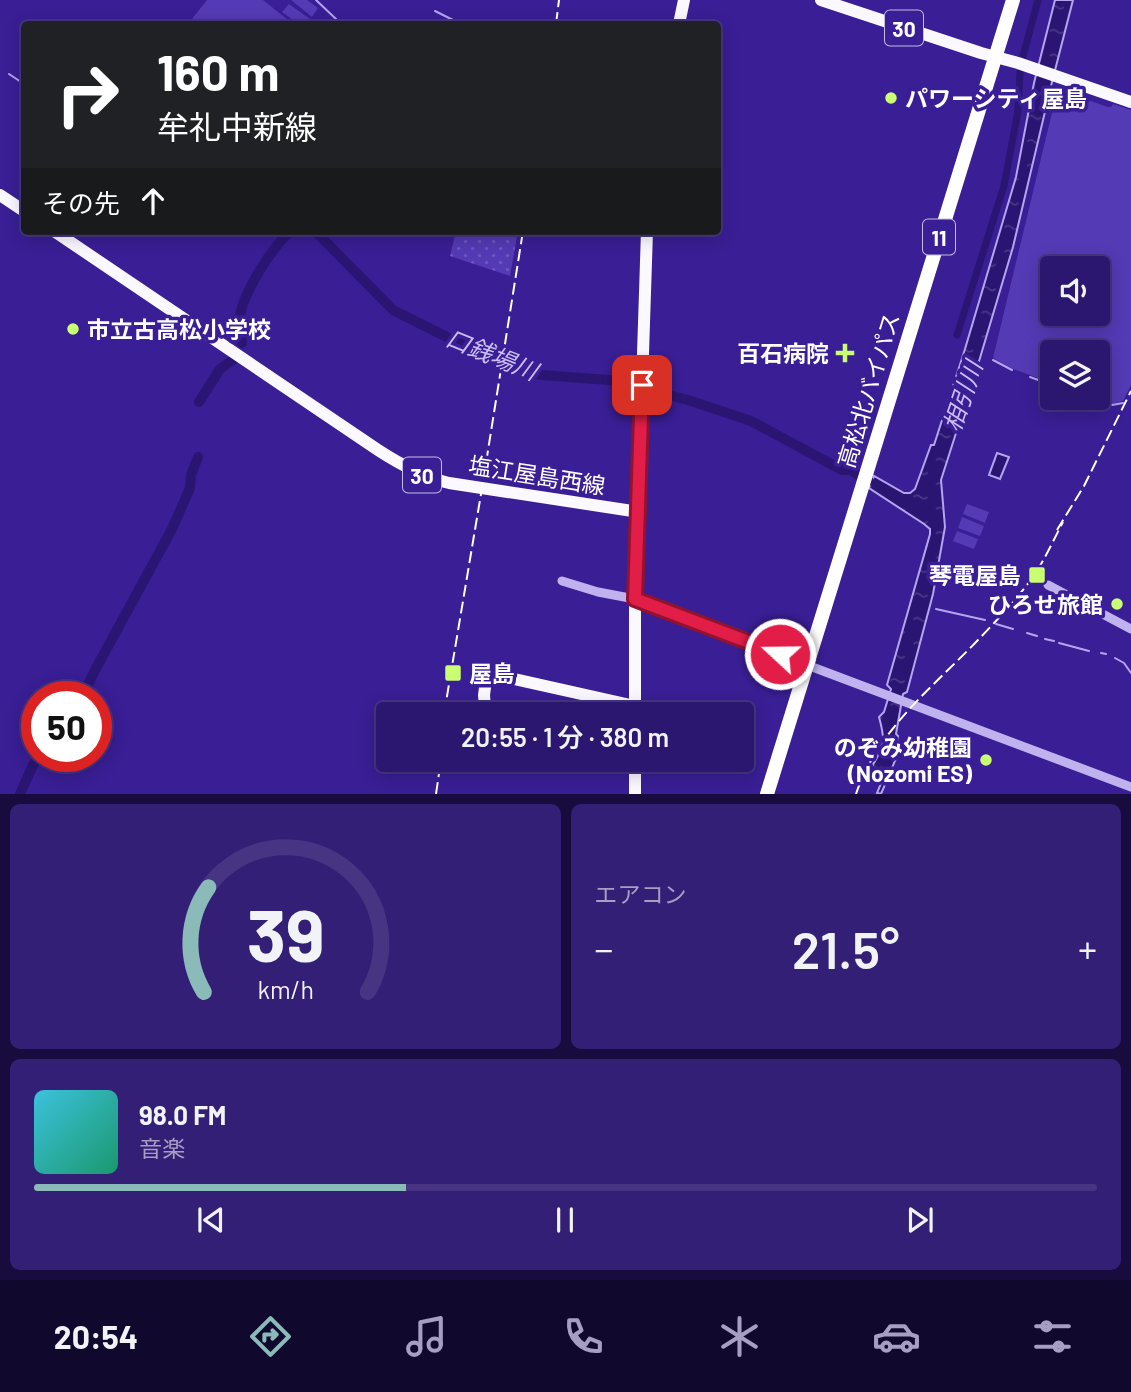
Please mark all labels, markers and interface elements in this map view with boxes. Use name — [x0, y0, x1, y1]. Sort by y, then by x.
road number: 30 — [885, 10, 923, 46]
text: 160 m — [157, 42, 279, 101]
icon: right — [42, 49, 133, 140]
place label: パワーシティ屋島 — [905, 84, 1087, 112]
marker: パワーシティ屋島 — [883, 90, 899, 106]
text: 牟礼中新線 — [157, 107, 317, 145]
icon: ahead — [134, 182, 172, 220]
text: その先 — [42, 187, 120, 218]
road number: 11 — [923, 219, 955, 254]
map controls — [1040, 256, 1110, 410]
button: sound — [1040, 256, 1110, 326]
street label: 高松北バイパス — [831, 309, 905, 471]
place label: 市立古高松小学校 — [87, 315, 271, 343]
marker: 市立古高松小学校 — [65, 321, 81, 337]
water label: 口銭場川 — [442, 323, 545, 387]
place label: 百石病院 — [737, 339, 829, 367]
button: layers — [1040, 340, 1110, 410]
marker: 百石病院 — [835, 343, 855, 363]
water label: 相引川 — [937, 354, 988, 435]
pin — [612, 355, 672, 415]
icon: arrive — [623, 366, 661, 404]
street label: 塩江屋島西線 — [467, 450, 607, 500]
road number: 30 — [403, 458, 441, 492]
place label: 琴電屋島 — [929, 561, 1021, 589]
marker: 琴電屋島 — [1027, 565, 1047, 585]
place label: ひろせ旅館 — [988, 590, 1103, 618]
marker: ひろせ旅館 — [1109, 596, 1125, 612]
position arrow — [743, 617, 817, 691]
place label: 屋島 — [469, 659, 515, 687]
marker: 屋島 — [443, 663, 463, 683]
speed limit sign: 50 — [21, 681, 112, 772]
text: 20:55 · 1 分 · 380 m — [461, 721, 669, 752]
place label: のぞみ幼稚園 (Nozomi ES) — [834, 733, 972, 787]
marker: のぞみ幼稚園 (Nozomi ES) — [978, 752, 994, 768]
text: エアコン — [595, 880, 687, 908]
text: 39 — [246, 890, 324, 978]
text: 21.5° — [792, 917, 900, 979]
text: − — [595, 925, 614, 971]
text: + — [1078, 925, 1097, 971]
text: km/h — [257, 974, 314, 1004]
text: 98.0 FM — [139, 1099, 226, 1130]
text: 音楽 — [139, 1134, 185, 1162]
icon: previous — [192, 1201, 230, 1239]
icon: pause — [546, 1201, 584, 1239]
icon: next — [901, 1201, 939, 1239]
icon: directions — [246, 1312, 295, 1361]
icon: music — [402, 1312, 451, 1361]
icon: phone — [559, 1312, 608, 1361]
icon: climate — [715, 1312, 764, 1361]
icon: car — [872, 1312, 921, 1361]
icon: filters — [1028, 1312, 1077, 1361]
text: 20:54 — [54, 1317, 138, 1355]

